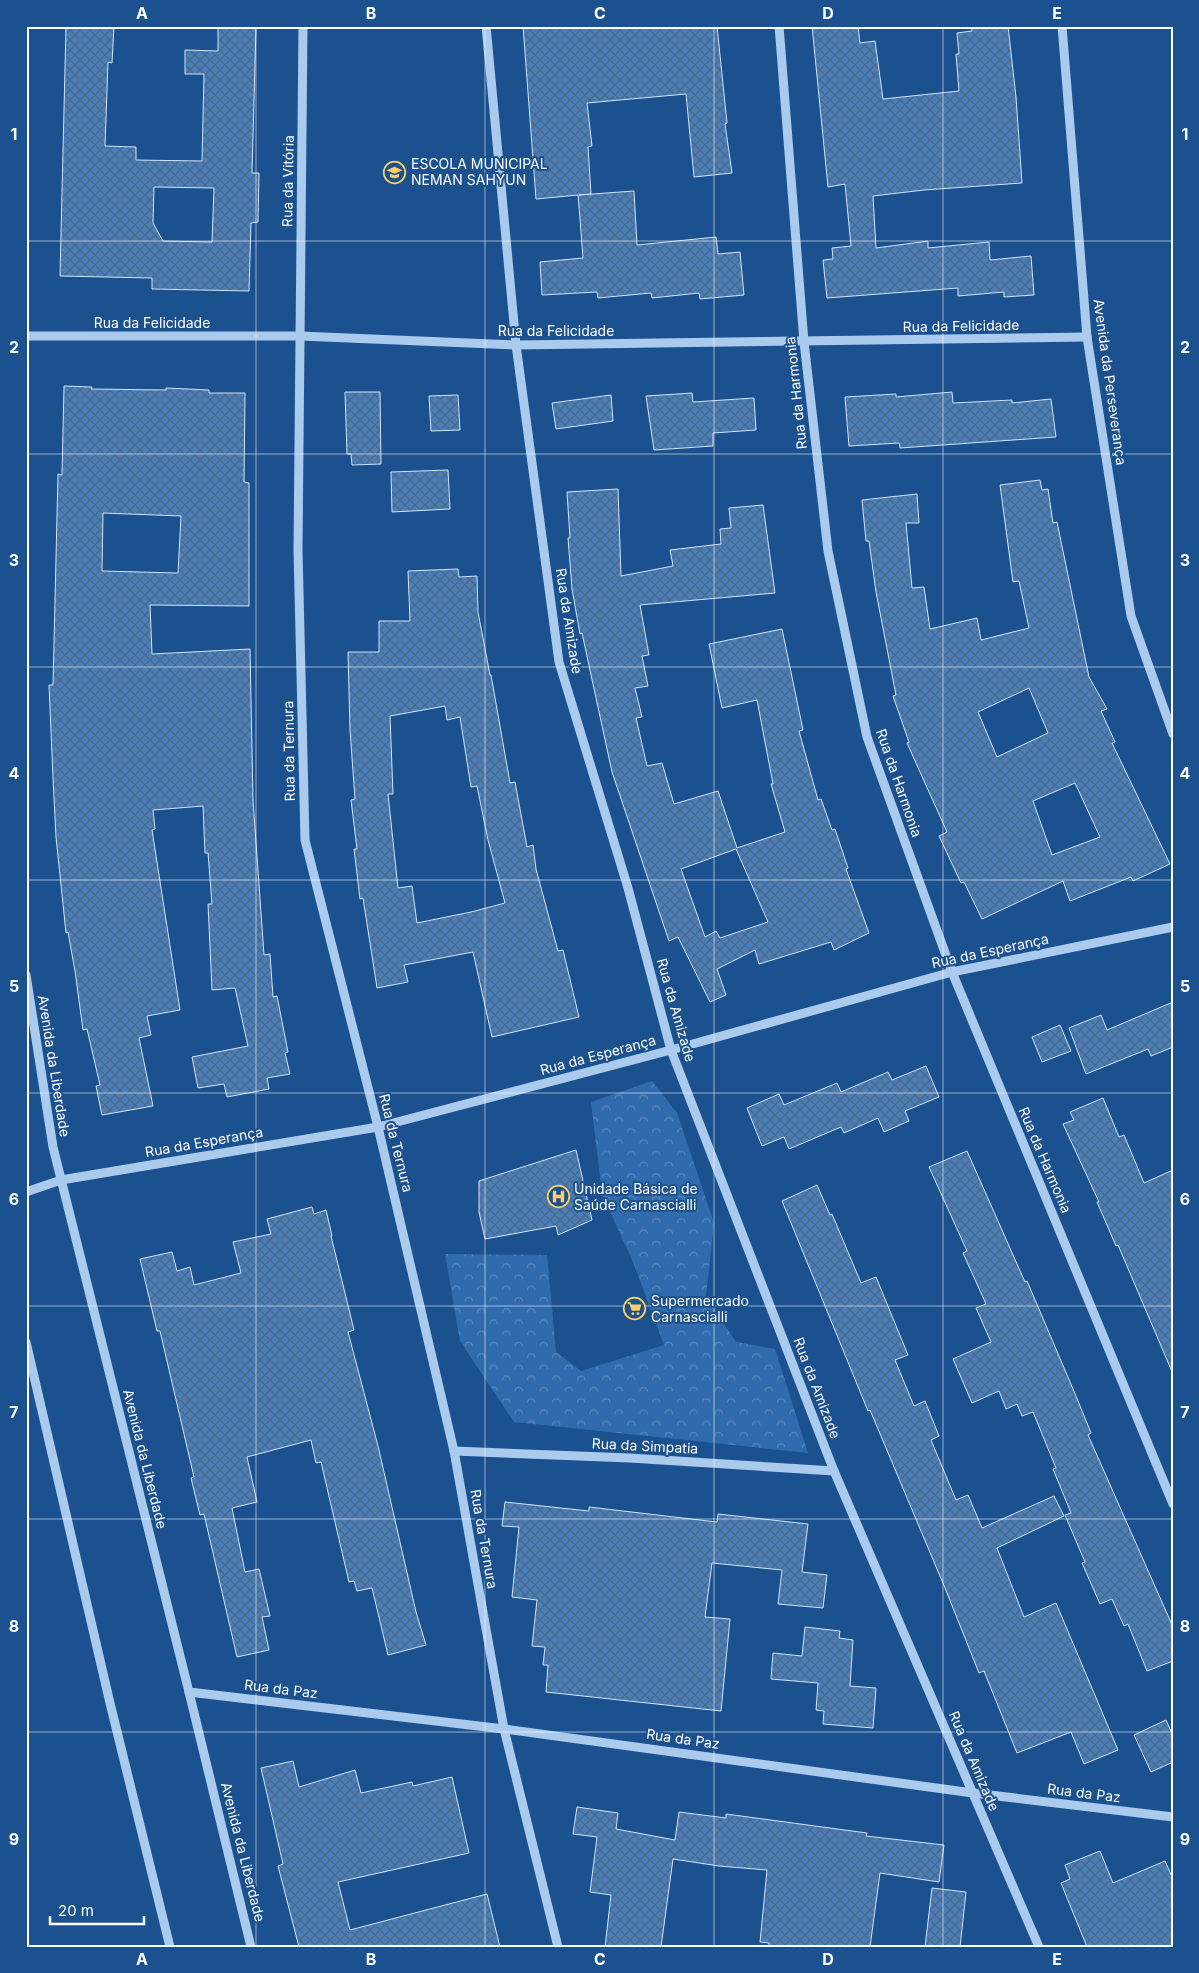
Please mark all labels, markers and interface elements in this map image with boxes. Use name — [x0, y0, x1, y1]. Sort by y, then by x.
text: A — [136, 3, 148, 23]
text: B — [366, 3, 376, 23]
text: C — [594, 3, 606, 23]
text: D — [822, 3, 834, 23]
text: E — [1052, 3, 1062, 23]
text: 1 — [11, 124, 17, 144]
text: 1 — [1182, 124, 1188, 144]
street label: Rua da Vitória — [278, 135, 297, 227]
place label: ESCOLA MUNICIPAL NEMAN SAHYUN — [411, 155, 548, 188]
school or university icon: ESCOLA MUNICIPAL NEMAN SAHYUN — [383, 160, 407, 184]
street label: Avenida da Perseverança — [1090, 298, 1131, 466]
street label: Rua da Felicidade — [94, 314, 210, 331]
street label: Rua da Felicidade — [903, 316, 1019, 335]
street label: Rua da Felicidade — [498, 322, 614, 339]
street label: Rua da Harmonia — [781, 336, 810, 450]
text: 2 — [9, 337, 19, 357]
text: 2 — [1180, 337, 1190, 357]
text: 3 — [9, 550, 19, 570]
text: 3 — [1180, 550, 1190, 570]
street label: Rua da Amizade — [553, 567, 586, 675]
street label: Rua da Ternura — [279, 701, 298, 802]
street label: Rua da Harmonia — [873, 726, 926, 839]
text: 4 — [9, 763, 20, 783]
text: 4 — [1180, 763, 1191, 783]
street label: Rua da Esperança — [930, 930, 1050, 971]
street label: Rua da Amizade — [654, 956, 699, 1064]
text: 5 — [9, 976, 19, 996]
text: 5 — [1180, 976, 1190, 996]
street label: Avenida da Liberdade — [35, 994, 74, 1138]
street label: Rua da Esperança — [538, 1031, 658, 1078]
street label: Rua da Ternura — [376, 1092, 417, 1194]
street label: Rua da Harmonia — [1015, 1104, 1075, 1215]
street label: Rua da Esperança — [144, 1123, 264, 1160]
place label: Unidade Básica de Saúde Carnascialli — [574, 1180, 698, 1213]
hospital icon: Unidade Básica de Saúde Carnascialli — [546, 1185, 570, 1209]
text: 6 — [9, 1189, 19, 1209]
text: 6 — [1180, 1189, 1190, 1209]
place label: Supermercado Carnascialli — [651, 1292, 749, 1325]
supermarket icon: Supermercado Carnascialli — [623, 1297, 647, 1321]
street label: Rua da Amizade — [790, 1335, 845, 1441]
street label: Avenida da Liberdade — [120, 1387, 171, 1530]
text: 7 — [9, 1402, 19, 1422]
text: 7 — [1180, 1402, 1190, 1422]
street label: Rua da Simpatia — [591, 1434, 699, 1457]
street label: Rua da Ternura — [467, 1488, 502, 1590]
text: 8 — [9, 1616, 19, 1636]
text: 8 — [1180, 1616, 1190, 1636]
street label: Rua da Paz — [243, 1676, 319, 1701]
street label: Rua da Amizade — [946, 1708, 1003, 1813]
street label: Rua da Paz — [645, 1725, 721, 1752]
street label: Avenida da Liberdade — [218, 1780, 269, 1923]
street label: Rua da Paz — [1046, 1780, 1122, 1805]
text: 9 — [9, 1829, 19, 1849]
text: 9 — [1180, 1829, 1190, 1849]
scale bar — [50, 1893, 144, 1925]
text: 20 m — [58, 1901, 94, 1920]
text: A — [136, 1949, 148, 1969]
text: B — [366, 1949, 376, 1969]
text: C — [594, 1949, 606, 1969]
text: D — [822, 1949, 834, 1969]
text: E — [1052, 1949, 1062, 1969]

